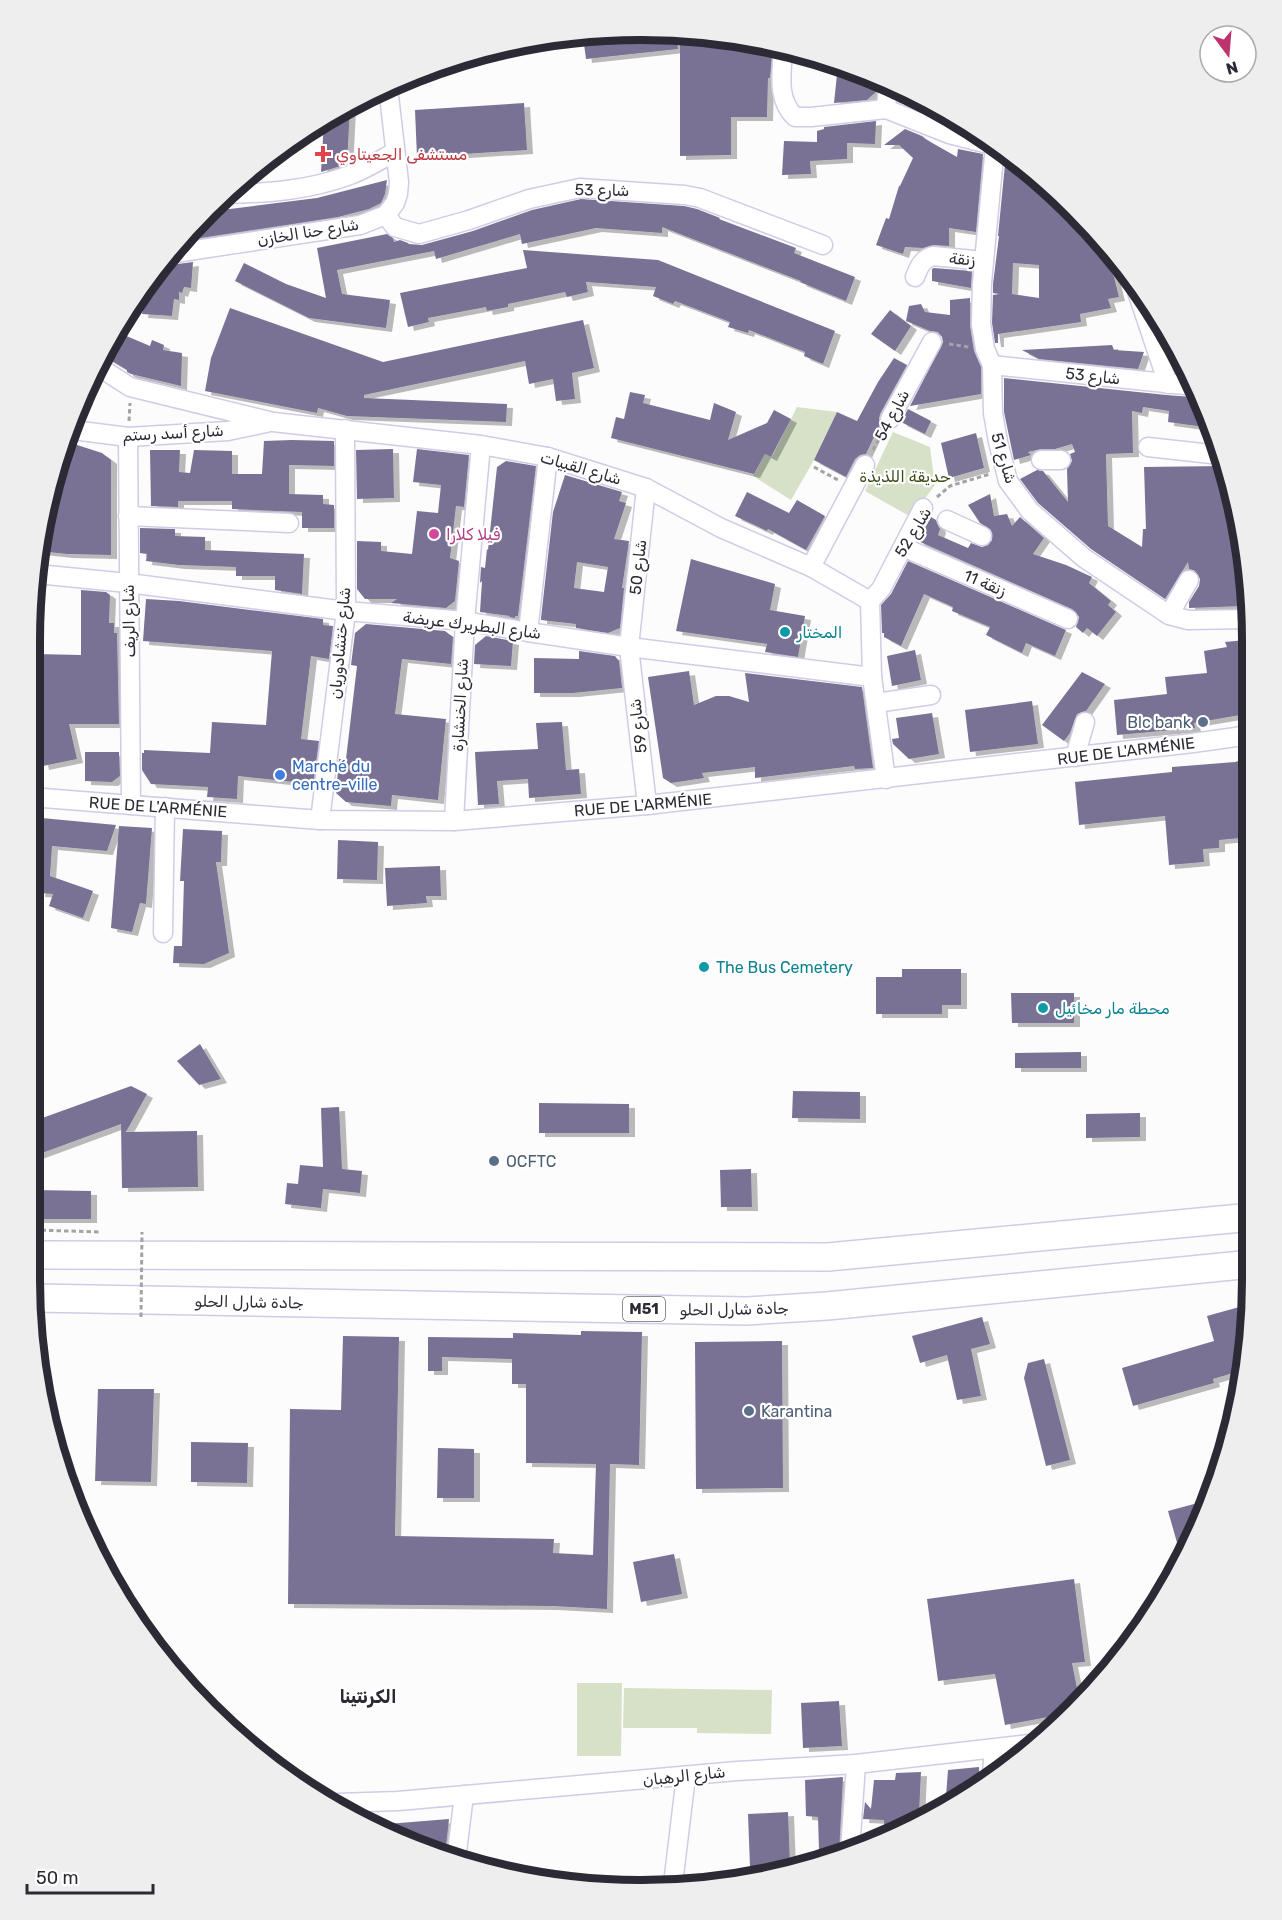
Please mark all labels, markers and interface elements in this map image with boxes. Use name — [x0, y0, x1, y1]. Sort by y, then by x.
north arrow — [1198, 24, 1258, 84]
text: N — [1224, 57, 1240, 79]
marker: مستشفى الجعيتاوي — [314, 145, 332, 163]
place label: مستشفى الجعيتاوي — [336, 145, 467, 166]
street label: شارع 53 — [574, 180, 630, 202]
street label: شارع حنا الخازن — [256, 215, 360, 251]
street label: زنقة — [948, 249, 976, 270]
street label: شارع 53 — [1064, 364, 1121, 390]
street label: شارع 54 — [871, 386, 915, 445]
street label: شارع أسد رستم — [122, 421, 224, 447]
street label: شارع 51 — [985, 430, 1021, 486]
street label: شارع القبيات — [538, 447, 624, 491]
park label: حديقة اللذيذة — [859, 467, 951, 486]
street label: شارع 52 — [891, 504, 937, 561]
place label: فيلا كلارا — [446, 525, 501, 545]
marker: فيلا كلارا — [427, 527, 441, 541]
street label: شارع 50 — [626, 538, 652, 596]
street label: زنقة 11 — [961, 566, 1009, 601]
street label: شارع الريف — [119, 584, 141, 658]
street label: شارع ختشادوريان — [326, 586, 356, 700]
street label: شارع البطريرك عريضة — [402, 607, 542, 645]
place label: المختار — [796, 623, 843, 643]
marker: المختار — [778, 625, 792, 639]
street label: شارع الخنشارة — [448, 658, 474, 752]
street label: شارع 59 — [625, 697, 653, 754]
place label: Blc bank — [1127, 713, 1192, 732]
marker: Blc bank — [1196, 715, 1210, 729]
street label: RUE DE L'ARMÉNIE — [1056, 733, 1196, 769]
place label: Marché du centre-ville — [292, 757, 377, 794]
marker: Marché du centre-ville — [273, 768, 287, 782]
street label: RUE DE L'ARMÉNIE — [573, 790, 713, 820]
street label: RUE DE L'ARMÉNIE — [88, 793, 228, 821]
place label: The Bus Cemetery — [716, 958, 853, 977]
marker: The Bus Cemetery — [697, 960, 711, 974]
place label: محطة مار مخائيل — [1055, 999, 1170, 1019]
marker: محطة مار مخائيل — [1036, 1001, 1050, 1015]
place label: OCFTC — [506, 1152, 557, 1171]
marker: OCFTC — [487, 1154, 501, 1168]
street label: جادة شارل الحلو — [194, 1292, 304, 1313]
road number: M51 — [623, 1297, 665, 1321]
street label: جادة شارل الحلو — [679, 1299, 789, 1320]
place label: Karantina — [761, 1402, 832, 1421]
marker: Karantina — [742, 1404, 756, 1418]
district label: الكرنتينا — [339, 1686, 397, 1708]
street label: شارع الرهبان — [642, 1762, 727, 1792]
scale bar — [27, 1857, 153, 1895]
text: 50 m — [36, 1867, 79, 1889]

